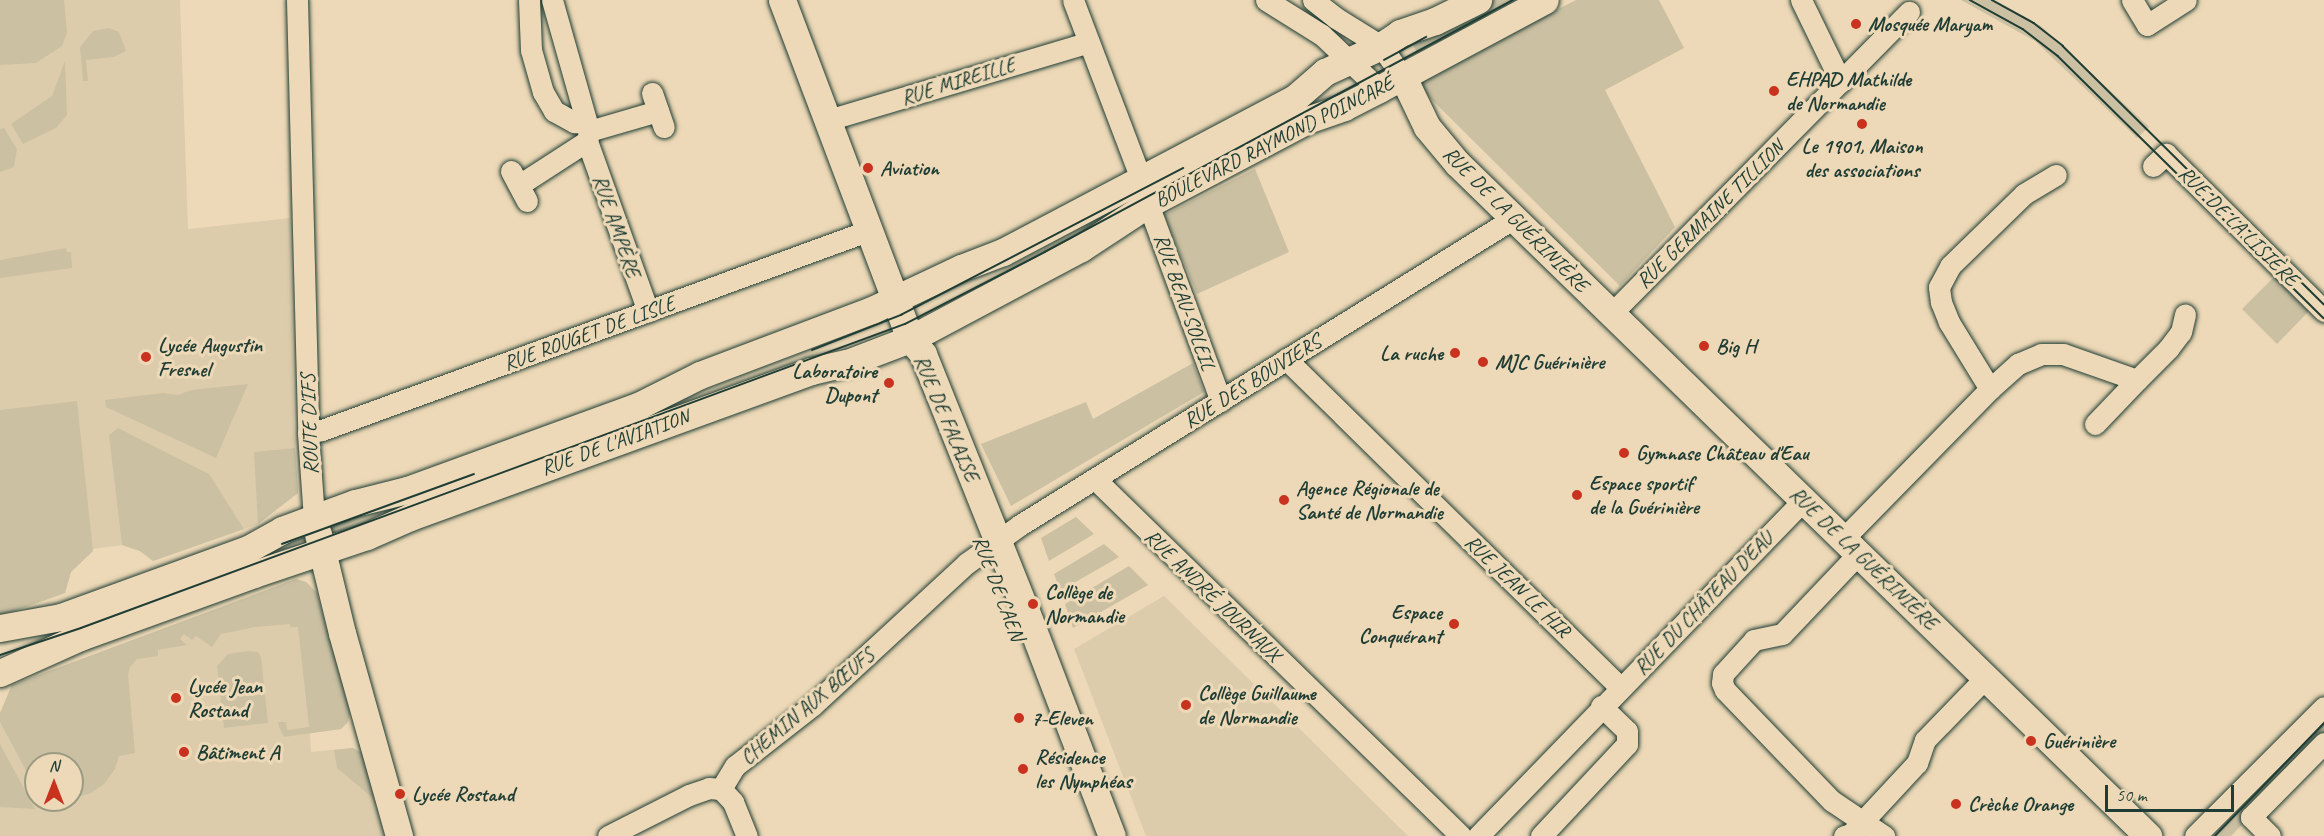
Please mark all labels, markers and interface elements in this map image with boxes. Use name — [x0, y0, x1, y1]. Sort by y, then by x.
place label: Mosquée Maryam — [1868, 11, 1993, 37]
marker: Mosquée Maryam — [1849, 17, 1863, 31]
street label: RUE MIREILLE — [897, 51, 1019, 111]
place label: EHPAD Mathilde de Normandie — [1786, 66, 1911, 116]
street label: BOULEVARD RAYMOND POINCARÉ — [1149, 69, 1399, 213]
marker: EHPAD Mathilde de Normandie — [1767, 84, 1781, 98]
marker: Le 1901, Maison des associations — [1855, 117, 1869, 131]
place label: Le 1901, Maison des associations — [1801, 133, 1923, 183]
street label: RUE GERMAINE TILLION — [1631, 135, 1789, 293]
street label: RUE DE LA GUÉRINIÈRE — [1438, 141, 1594, 297]
place label: Aviation — [880, 155, 939, 181]
marker: Aviation — [861, 161, 875, 175]
street label: RUE DE LA LISIÈRE — [2174, 161, 2304, 291]
street label: RUE AMPÈRE — [588, 171, 646, 281]
street label: RUE BEAU-SOLEIL — [1148, 230, 1222, 374]
street label: RUE ROUGET DE LISLE — [500, 290, 678, 376]
street label: RUE DES BOUVIERS — [1179, 329, 1325, 433]
place label: Lycée Augustin Fresnel — [158, 332, 262, 382]
place label: Big H — [1716, 333, 1756, 359]
marker: Big H — [1697, 339, 1711, 353]
place label: La ruche — [1380, 340, 1443, 366]
marker: La ruche — [1448, 346, 1462, 360]
place label: MJC Guérinière — [1495, 349, 1604, 375]
marker: Lycée Augustin Fresnel — [139, 350, 153, 364]
street label: RUE DE FALAISE — [909, 352, 985, 484]
marker: MJC Guérinière — [1476, 355, 1490, 369]
place label: Laboratoire Dupont — [792, 358, 877, 408]
street label: ROUTE D'IFS — [295, 373, 323, 475]
marker: Laboratoire Dupont — [882, 376, 896, 390]
street label: RUE DE L'AVIATION — [538, 404, 692, 480]
place label: Gymnase Château d'Eau — [1636, 440, 1809, 466]
marker: Gymnase Château d'Eau — [1617, 446, 1631, 460]
place label: Espace sportif de la Guérinière — [1589, 470, 1700, 520]
place label: Agence Régionale de Santé de Normandie — [1296, 475, 1443, 525]
street label: RUE DE LA GUÉRINIÈRE — [1785, 481, 1943, 635]
marker: Espace sportif de la Guérinière — [1570, 488, 1584, 502]
marker: Agence Régionale de Santé de Normandie — [1277, 493, 1291, 507]
street label: RUE ANDRÉ JOURNAUX — [1140, 524, 1286, 666]
street label: RUE DU CHÂTEAU D'EAU — [1628, 526, 1778, 680]
street label: RUE JEAN LE HIR — [1460, 529, 1576, 643]
street label: RUE DE CAEN — [968, 533, 1030, 643]
place label: Collège de Normandie — [1045, 579, 1124, 629]
marker: Collège de Normandie — [1026, 597, 1040, 611]
place label: Espace Conquérant — [1359, 599, 1442, 649]
marker: Espace Conquérant — [1447, 617, 1461, 631]
street label: CHEMIN AUX BŒUFS — [735, 642, 879, 770]
place label: Lycée Jean Rostand — [188, 673, 262, 723]
place label: Collège Guillaume de Normandie — [1198, 680, 1315, 730]
marker: Lycée Jean Rostand — [169, 691, 183, 705]
marker: Collège Guillaume de Normandie — [1179, 698, 1193, 712]
place label: 7-Eleven — [1031, 705, 1093, 731]
marker: 7-Eleven — [1012, 711, 1026, 725]
place label: Guérinière — [2043, 728, 2115, 754]
marker: Guérinière — [2024, 734, 2038, 748]
place label: Bâtiment A — [196, 739, 280, 765]
place label: Résidence les Nymphéas — [1035, 744, 1133, 794]
marker: Bâtiment A — [177, 745, 191, 759]
north arrow — [24, 752, 84, 812]
text: N — [49, 756, 59, 776]
marker: Résidence les Nymphéas — [1016, 762, 1030, 776]
scale bar — [2108, 773, 2237, 811]
place label: Lycée Rostand — [412, 781, 514, 807]
text: 50 m — [2116, 784, 2147, 806]
marker: Lycée Rostand — [393, 787, 407, 801]
place label: Crèche Orange — [1968, 791, 2074, 817]
marker: Crèche Orange — [1949, 797, 1963, 811]

